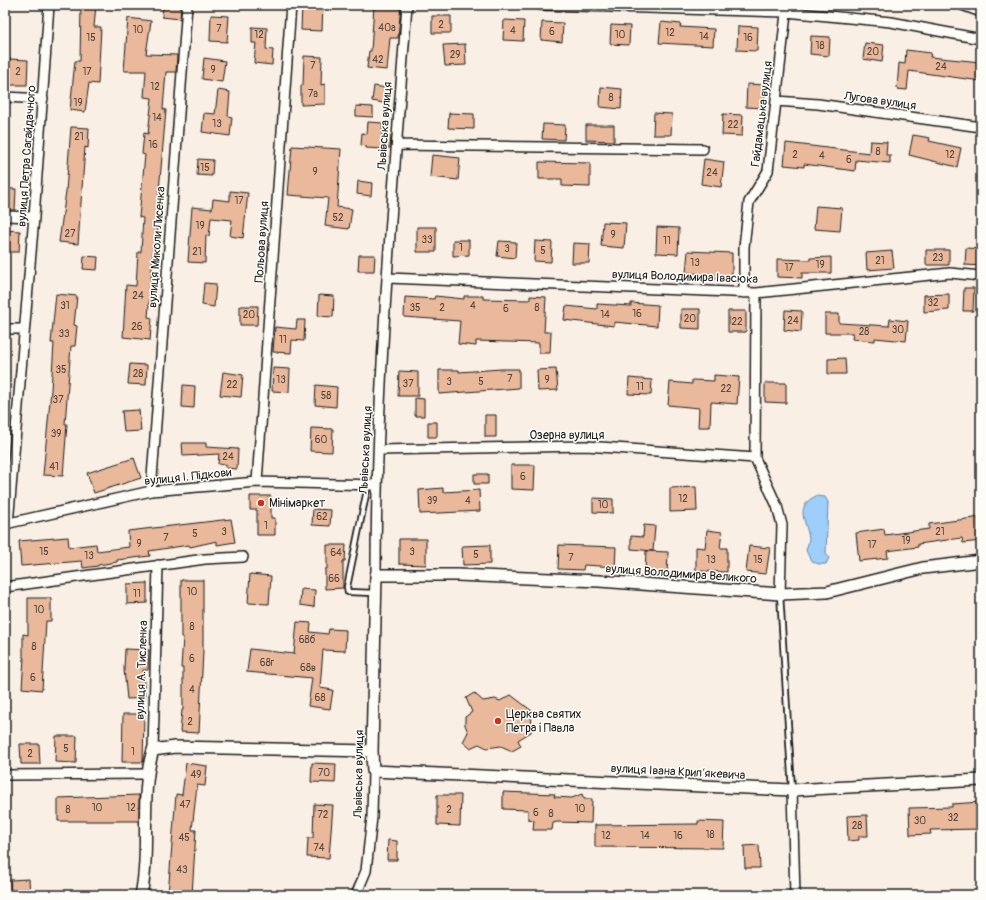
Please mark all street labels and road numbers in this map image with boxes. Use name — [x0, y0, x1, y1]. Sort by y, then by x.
street label: Гайдамацька вулиця — [748, 60, 776, 168]
street label: Львівська вулиця — [374, 81, 396, 172]
street label: вулиця Петра Сагайдачного — [15, 84, 39, 227]
street label: Лугова вулиця — [842, 88, 917, 114]
street label: вулиця Миколи Лисенка — [145, 185, 169, 308]
street label: Польова вулиця — [252, 200, 272, 283]
street label: вулиця Володимира Івасюка — [612, 267, 759, 287]
street label: Львівська вулиця — [356, 405, 376, 496]
street label: Озерна вулиця — [529, 428, 605, 443]
street label: вулиця І. Підкови — [144, 465, 233, 489]
street label: вулиця Володимира Великого — [605, 561, 758, 587]
street label: вулиця А. Тисленка — [133, 620, 151, 720]
street label: Львівська вулиця — [351, 729, 367, 819]
street label: вулиця Івана Крипʼякевича — [610, 761, 746, 783]

